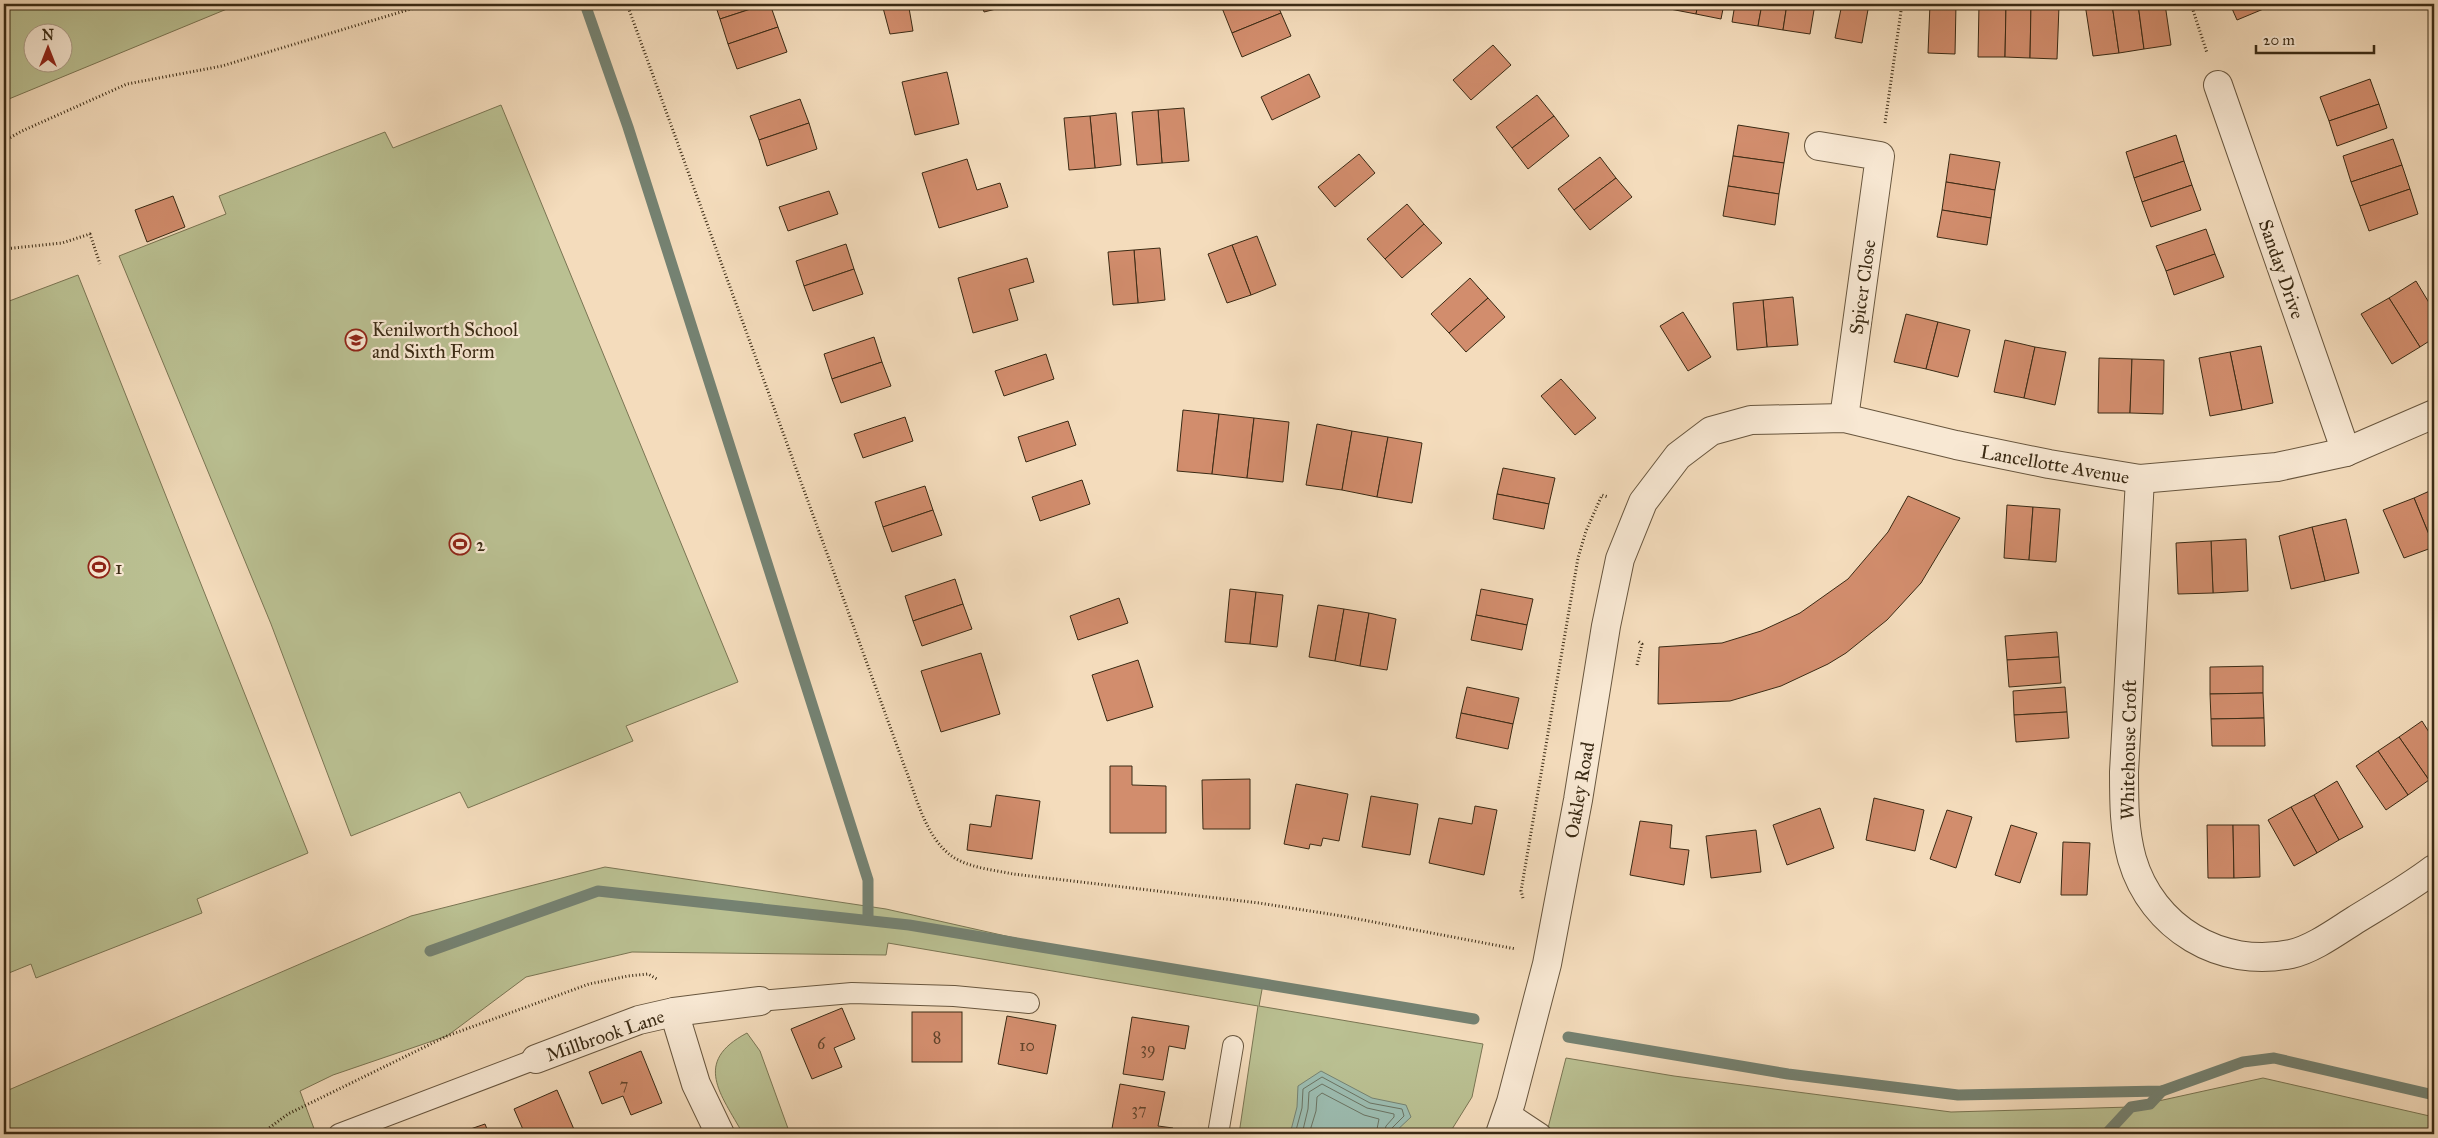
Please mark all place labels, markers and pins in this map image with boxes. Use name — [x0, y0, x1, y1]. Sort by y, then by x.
place label: Kenilworth School and Sixth Form — [372, 318, 519, 363]
school or university icon: Kenilworth School and Sixth Form — [344, 328, 368, 352]
sports icon: 2 — [448, 532, 472, 556]
place label: 2 — [476, 533, 486, 556]
sports icon: 1 — [87, 555, 111, 579]
place label: 1 — [115, 556, 123, 579]

